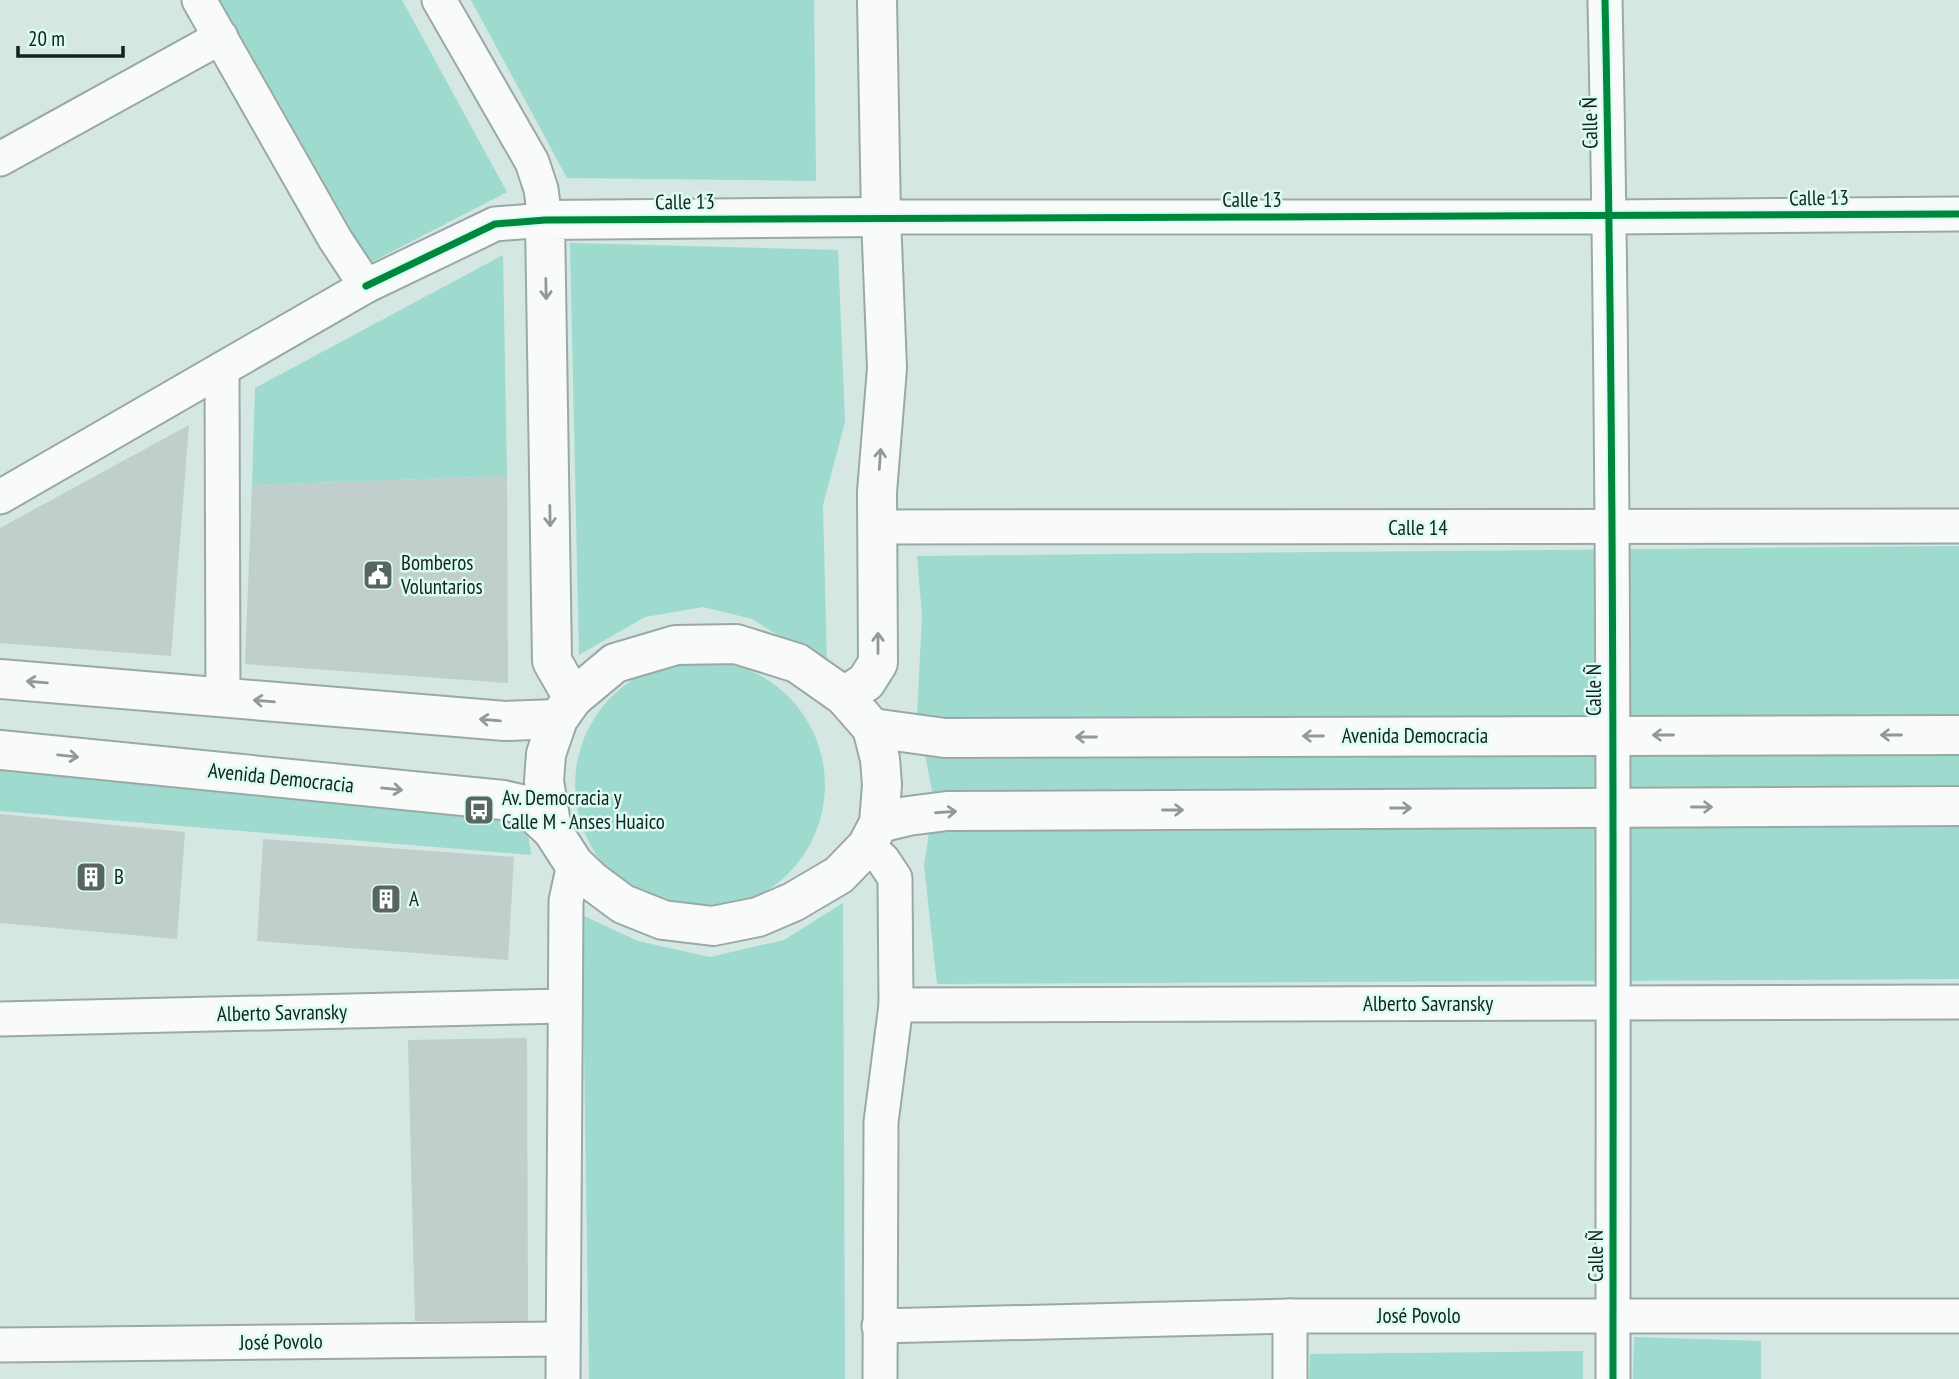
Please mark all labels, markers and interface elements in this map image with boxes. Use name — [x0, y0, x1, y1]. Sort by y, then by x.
scale bar — [18, 14, 122, 58]
text: 20 m — [28, 25, 65, 52]
street label: Calle Ñ — [1576, 97, 1603, 149]
street label: Calle 13 — [1789, 183, 1849, 212]
street label: Calle 13 — [1222, 186, 1282, 213]
street label: Calle 13 — [655, 187, 715, 216]
one-way arrow — [539, 277, 553, 300]
one-way arrow — [874, 448, 887, 471]
one-way arrow — [543, 504, 556, 527]
street label: Calle 14 — [1388, 514, 1448, 541]
place label: Bomberos Voluntarios — [400, 549, 483, 600]
public building icon: Bomberos Voluntarios — [361, 558, 395, 592]
one-way arrow — [871, 632, 885, 655]
street label: Calle Ñ — [1580, 664, 1607, 716]
one-way arrow — [26, 675, 49, 688]
one-way arrow — [253, 694, 275, 707]
one-way arrow — [479, 713, 502, 726]
street label: Avenida Democracia — [1342, 722, 1488, 749]
one-way arrow — [1652, 728, 1675, 742]
one-way arrow — [1880, 728, 1903, 742]
one-way arrow — [1302, 729, 1325, 743]
one-way arrow — [1075, 730, 1098, 744]
one-way arrow — [56, 750, 79, 763]
street label: Avenida Democracia — [207, 756, 355, 799]
one-way arrow — [380, 782, 403, 795]
place label: Av. Democracia y Calle M - Anses Huaico — [502, 784, 665, 835]
bus stop icon: Av. Democracia y Calle M - Anses Huaico — [462, 793, 496, 827]
one-way arrow — [1690, 800, 1713, 814]
one-way arrow — [1389, 801, 1412, 815]
one-way arrow — [1162, 803, 1185, 816]
one-way arrow — [934, 805, 957, 818]
building icon: B — [74, 860, 108, 894]
place label: B — [114, 863, 124, 890]
building icon: A — [369, 882, 403, 916]
place label: A — [409, 885, 419, 912]
street label: Alberto Savransky — [1363, 990, 1493, 1017]
street label: Alberto Savransky — [217, 998, 347, 1027]
street label: Calle Ñ — [1582, 1230, 1609, 1282]
street label: José Povolo — [1376, 1302, 1461, 1329]
street label: José Povolo — [238, 1327, 323, 1356]

